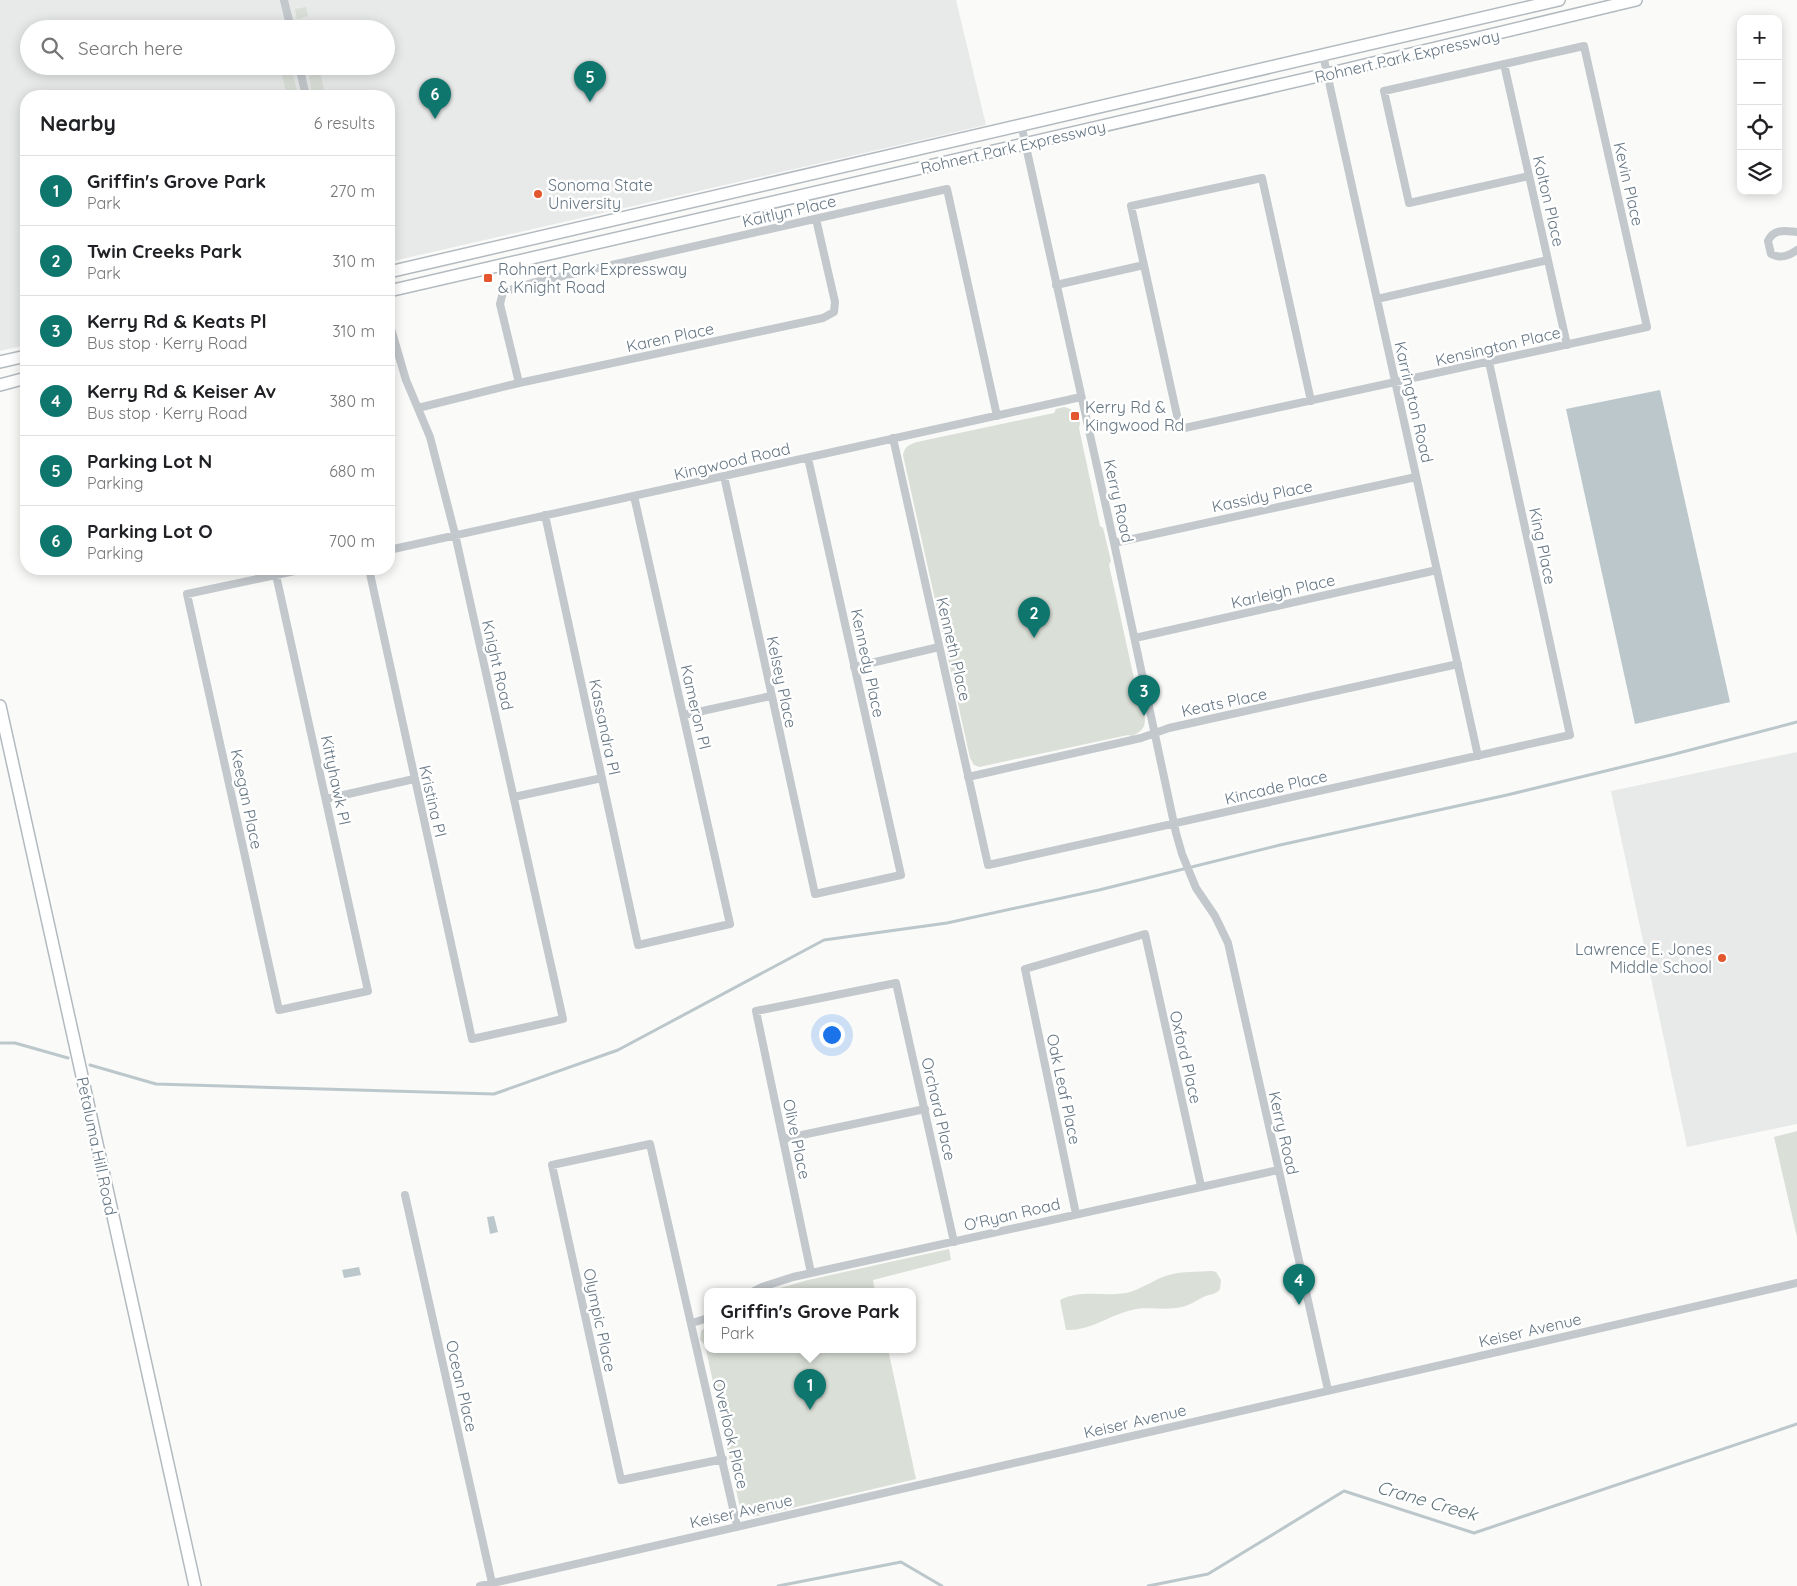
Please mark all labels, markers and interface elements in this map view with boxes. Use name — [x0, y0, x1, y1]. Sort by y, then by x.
map controls — [1737, 15, 1782, 195]
button: + — [1737, 15, 1782, 60]
search box — [20, 20, 395, 75]
street label: Rohnert Park Expressway — [1313, 25, 1501, 87]
icon: search — [38, 34, 66, 62]
text: Search here — [78, 36, 183, 60]
button: − — [1737, 60, 1782, 105]
pin: 5 — [574, 61, 606, 102]
pin: 6 — [419, 78, 451, 119]
button: locate — [1737, 105, 1782, 150]
text: Nearby — [40, 110, 116, 136]
text: 6 results — [314, 113, 375, 133]
street label: Rohnert Park Expressway — [919, 116, 1107, 178]
street label: Kevin Place — [1610, 140, 1648, 228]
button: layers — [1737, 150, 1782, 195]
street label: Kolton Place — [1529, 154, 1569, 248]
text: Griffin's Grove Park — [87, 169, 266, 193]
place label: Sonoma State University — [548, 175, 653, 213]
text: 1 — [53, 181, 59, 201]
text: 270 m — [330, 181, 375, 201]
marker: Sonoma State University — [532, 188, 544, 200]
street label: Kaitlyn Place — [740, 190, 838, 232]
text: Park — [87, 193, 121, 213]
text: Twin Creeks Park — [87, 239, 242, 263]
text: 2 — [51, 251, 61, 271]
text: 310 m — [332, 251, 375, 271]
place label: Rohnert Park Expressway & Knight Road — [498, 259, 687, 297]
text: Park — [87, 263, 121, 283]
marker: Rohnert Park Expressway & Knight Road — [482, 272, 494, 284]
text: Kerry Rd & Keats Pl — [87, 309, 267, 333]
street label: Karen Place — [624, 318, 716, 356]
text: 3 — [52, 321, 60, 341]
text: 310 m — [332, 321, 375, 341]
street label: Kensington Place — [1433, 322, 1563, 370]
text: Bus stop · Kerry Road — [87, 333, 247, 353]
street label: Karrington Road — [1390, 339, 1438, 465]
text: Kerry Rd & Keiser Av — [87, 379, 276, 403]
text: 4 — [51, 391, 61, 411]
text: 380 m — [329, 391, 375, 411]
place label: Kerry Rd & Kingwood Rd — [1085, 397, 1184, 435]
text: Bus stop · Kerry Road — [87, 403, 247, 423]
marker: Kerry Rd & Kingwood Rd — [1069, 410, 1081, 422]
street label: Kingwood Road — [672, 438, 792, 484]
text: Parking Lot N — [87, 449, 212, 473]
street label: Kerry Road — [1100, 457, 1138, 545]
text: 5 — [51, 461, 61, 481]
text: 680 m — [329, 461, 375, 481]
text: Parking — [87, 473, 144, 493]
street label: Kassidy Place — [1210, 476, 1314, 516]
street label: King Place — [1525, 506, 1561, 586]
text: Parking Lot O — [87, 519, 213, 543]
text: 6 — [52, 531, 60, 551]
text: 700 m — [329, 531, 375, 551]
text: Parking — [87, 543, 144, 563]
street label: Karleigh Place — [1229, 569, 1337, 613]
street label: Kenneth Place — [932, 595, 976, 703]
pin: 2 — [1018, 597, 1050, 638]
street label: Kennedy Place — [847, 607, 889, 719]
street label: Knight Road — [478, 618, 518, 712]
street label: Kelsey Place — [763, 634, 801, 730]
street label: Kameron Pl — [677, 663, 715, 751]
pin: 3 — [1128, 675, 1160, 716]
street label: Kassandra Pl — [585, 677, 625, 777]
street label: Keats Place — [1179, 683, 1269, 721]
street label: Kittyhawk Pl — [317, 733, 355, 827]
street label: Keegan Place — [227, 747, 267, 851]
street label: Kristina Pl — [415, 763, 451, 839]
street label: Kincade Place — [1223, 765, 1329, 809]
place label: Lawrence E. Jones Middle School — [1575, 939, 1712, 977]
marker: Lawrence E. Jones Middle School — [1716, 952, 1728, 964]
street label: Oxford Place — [1166, 1009, 1206, 1105]
your location — [819, 1022, 845, 1048]
street label: Oak Leaf Place — [1043, 1032, 1085, 1146]
street label: Orchard Place — [917, 1055, 961, 1163]
street label: Petaluma Hill Road — [73, 1075, 121, 1217]
street label: Kerry Road — [1265, 1089, 1303, 1177]
street label: Olive Place — [779, 1097, 815, 1181]
street label: O'Ryan Road — [962, 1193, 1062, 1235]
pin: 4 — [1283, 1264, 1315, 1305]
street label: Olympic Place — [579, 1266, 621, 1374]
popup — [704, 1288, 916, 1353]
text: Griffin's Grove Park — [720, 1299, 900, 1323]
street label: Keiser Avenue — [1477, 1308, 1583, 1352]
text: Park — [720, 1323, 754, 1343]
street label: Ocean Place — [442, 1338, 482, 1434]
pin: 1 — [794, 1369, 826, 1410]
street label: Overlook Place — [709, 1377, 753, 1491]
street label: Keiser Avenue — [1082, 1399, 1188, 1443]
water label: Crane Creek — [1374, 1475, 1481, 1526]
street label: Keiser Avenue — [688, 1489, 794, 1533]

